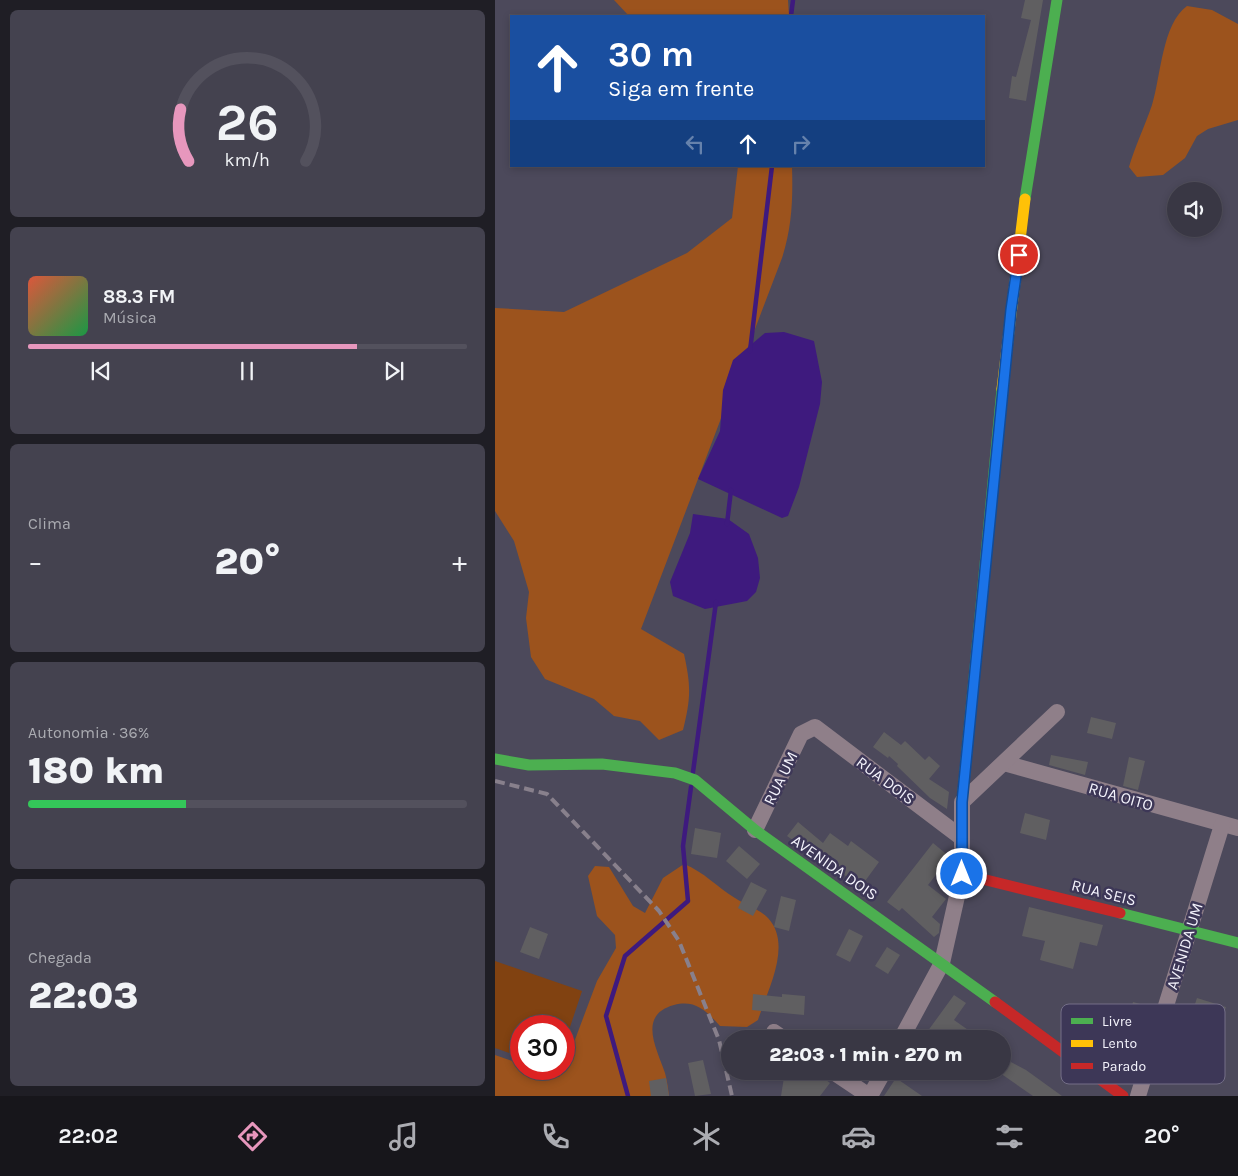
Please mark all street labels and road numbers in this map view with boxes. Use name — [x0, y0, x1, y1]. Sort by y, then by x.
street label: RUA UM — [759, 748, 802, 808]
street label: RUA DOIS — [853, 752, 919, 809]
street label: RUA OITO — [1086, 778, 1155, 815]
street label: AVENIDA DOIS — [788, 831, 881, 904]
street label: RUA SEIS — [1070, 875, 1138, 910]
street label: AVENIDA UM — [1162, 900, 1207, 992]

